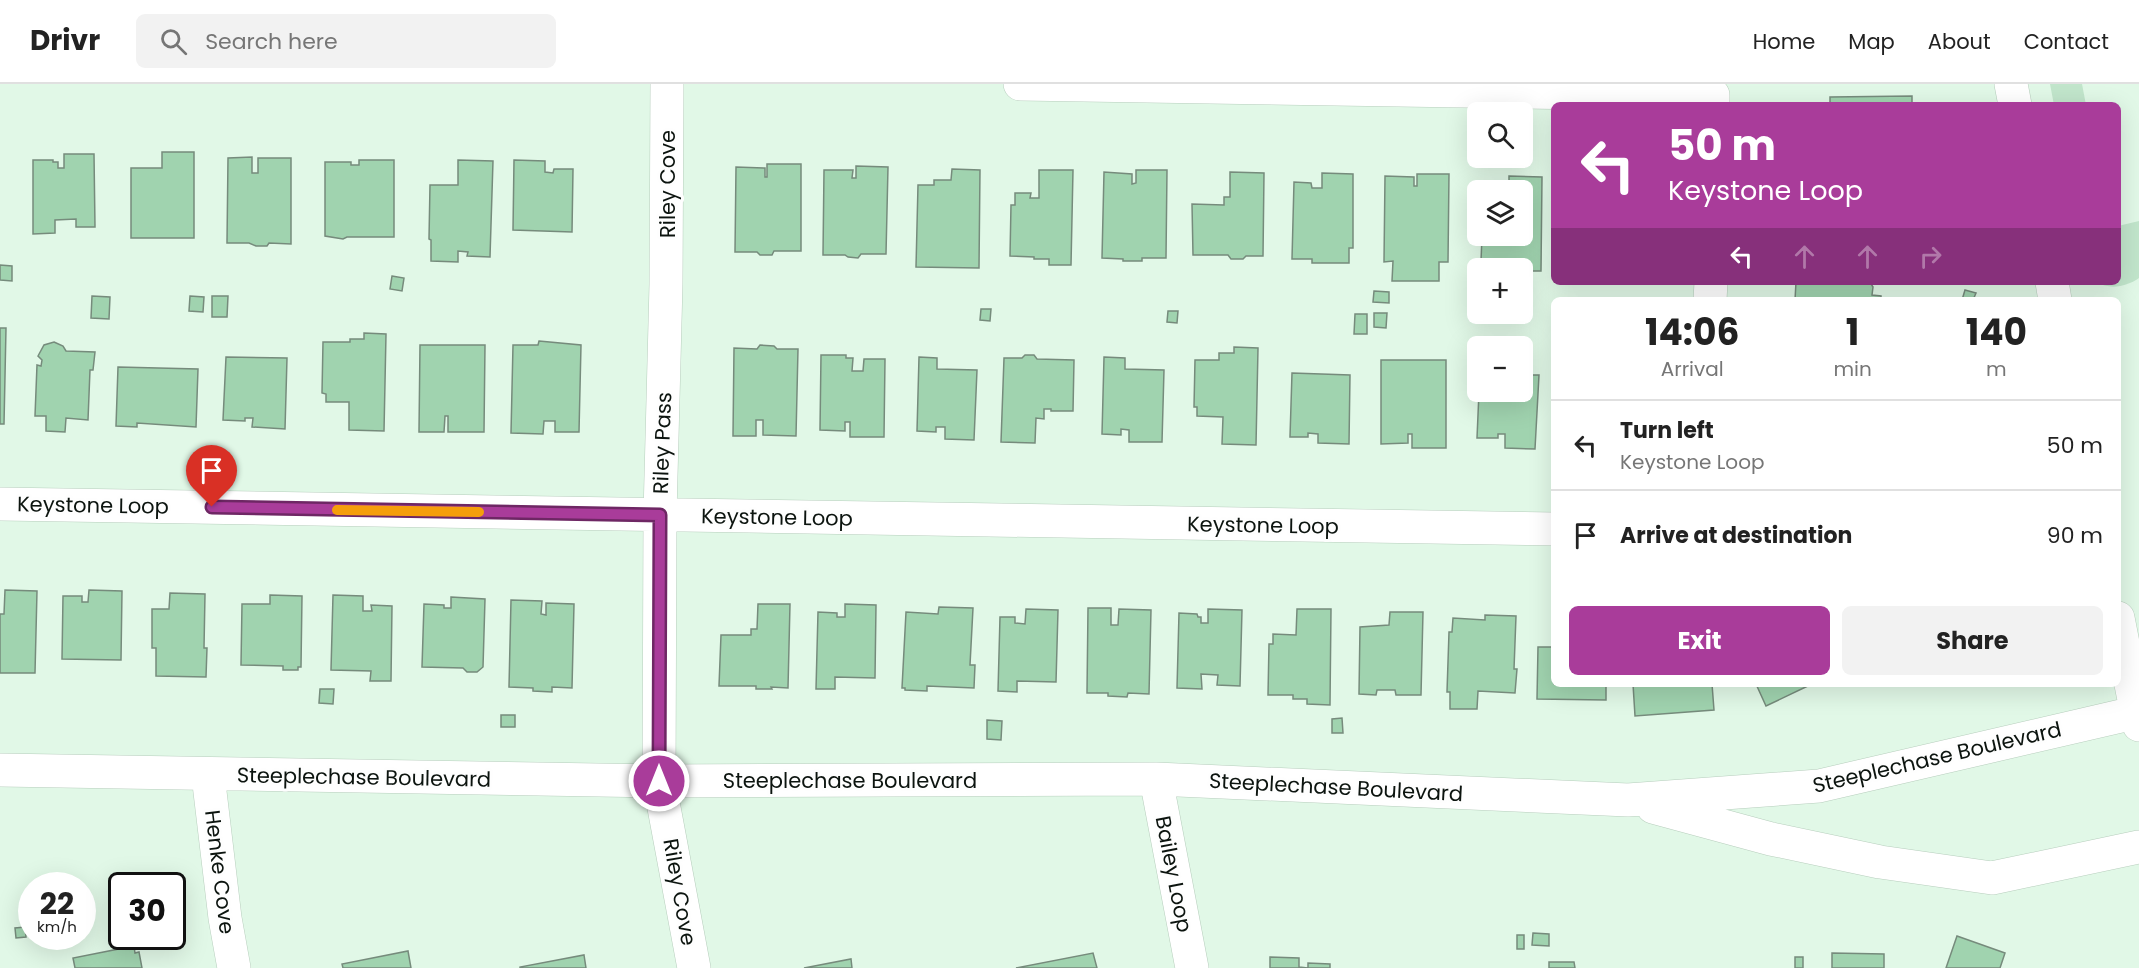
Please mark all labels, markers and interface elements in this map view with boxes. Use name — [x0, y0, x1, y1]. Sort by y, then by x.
search box — [136, 14, 556, 68]
text: Drivr — [30, 21, 100, 60]
icon: search — [157, 25, 190, 58]
text: Search here — [205, 26, 338, 57]
text: Home — [1753, 27, 1815, 56]
text: Map — [1848, 27, 1895, 56]
text: About — [1928, 27, 1991, 56]
text: Contact — [2024, 27, 2109, 56]
map controls — [1467, 102, 1533, 402]
button: search — [1467, 102, 1533, 168]
text: 50 m — [1668, 116, 1776, 175]
icon: left — [1569, 126, 1647, 204]
street label: Riley Cove — [653, 130, 682, 238]
text: Keystone Loop — [1668, 172, 1863, 209]
button: layers — [1467, 180, 1533, 246]
icon: left — [1725, 240, 1758, 273]
icon: ahead — [1788, 240, 1821, 273]
icon: ahead — [1851, 240, 1884, 273]
icon: right — [1914, 240, 1947, 273]
button: + — [1467, 258, 1533, 324]
text: 14:06 — [1645, 307, 1739, 358]
text: 1 — [1846, 307, 1859, 358]
text: 140 — [1966, 307, 2027, 358]
button: − — [1467, 336, 1533, 402]
text: Arrival — [1661, 355, 1724, 383]
text: min — [1833, 355, 1872, 383]
text: m — [1986, 355, 2007, 383]
street label: Riley Pass — [646, 392, 678, 494]
text: Turn left — [1620, 415, 1714, 446]
icon: left — [1569, 429, 1602, 462]
text: 50 m — [2047, 430, 2103, 461]
pin — [186, 445, 237, 507]
text: Keystone Loop — [1620, 448, 1764, 476]
icon: arrive — [195, 454, 228, 487]
street label: Keystone Loop — [17, 489, 169, 521]
street label: Keystone Loop — [701, 501, 853, 533]
street label: Keystone Loop — [1187, 509, 1339, 541]
icon: arrive — [1569, 519, 1602, 552]
text: Arrive at destination — [1620, 520, 1852, 551]
text: 90 m — [2047, 520, 2103, 551]
button: Exit — [1569, 606, 1830, 675]
button: Share — [1842, 606, 2103, 675]
street label: Steeplechase Boulevard — [1810, 714, 2064, 800]
position arrow — [627, 749, 691, 813]
street label: Steeplechase Boulevard — [237, 760, 491, 794]
street label: Steeplechase Boulevard — [723, 766, 977, 795]
street label: Steeplechase Boulevard — [1208, 766, 1464, 808]
street label: Henke Cove — [198, 808, 242, 936]
street label: Bailey Loop — [1149, 813, 1199, 935]
street label: Riley Cove — [656, 836, 704, 948]
speed limit sign: 30 — [108, 872, 186, 950]
text: 22 — [40, 882, 74, 925]
text: km/h — [37, 916, 77, 937]

